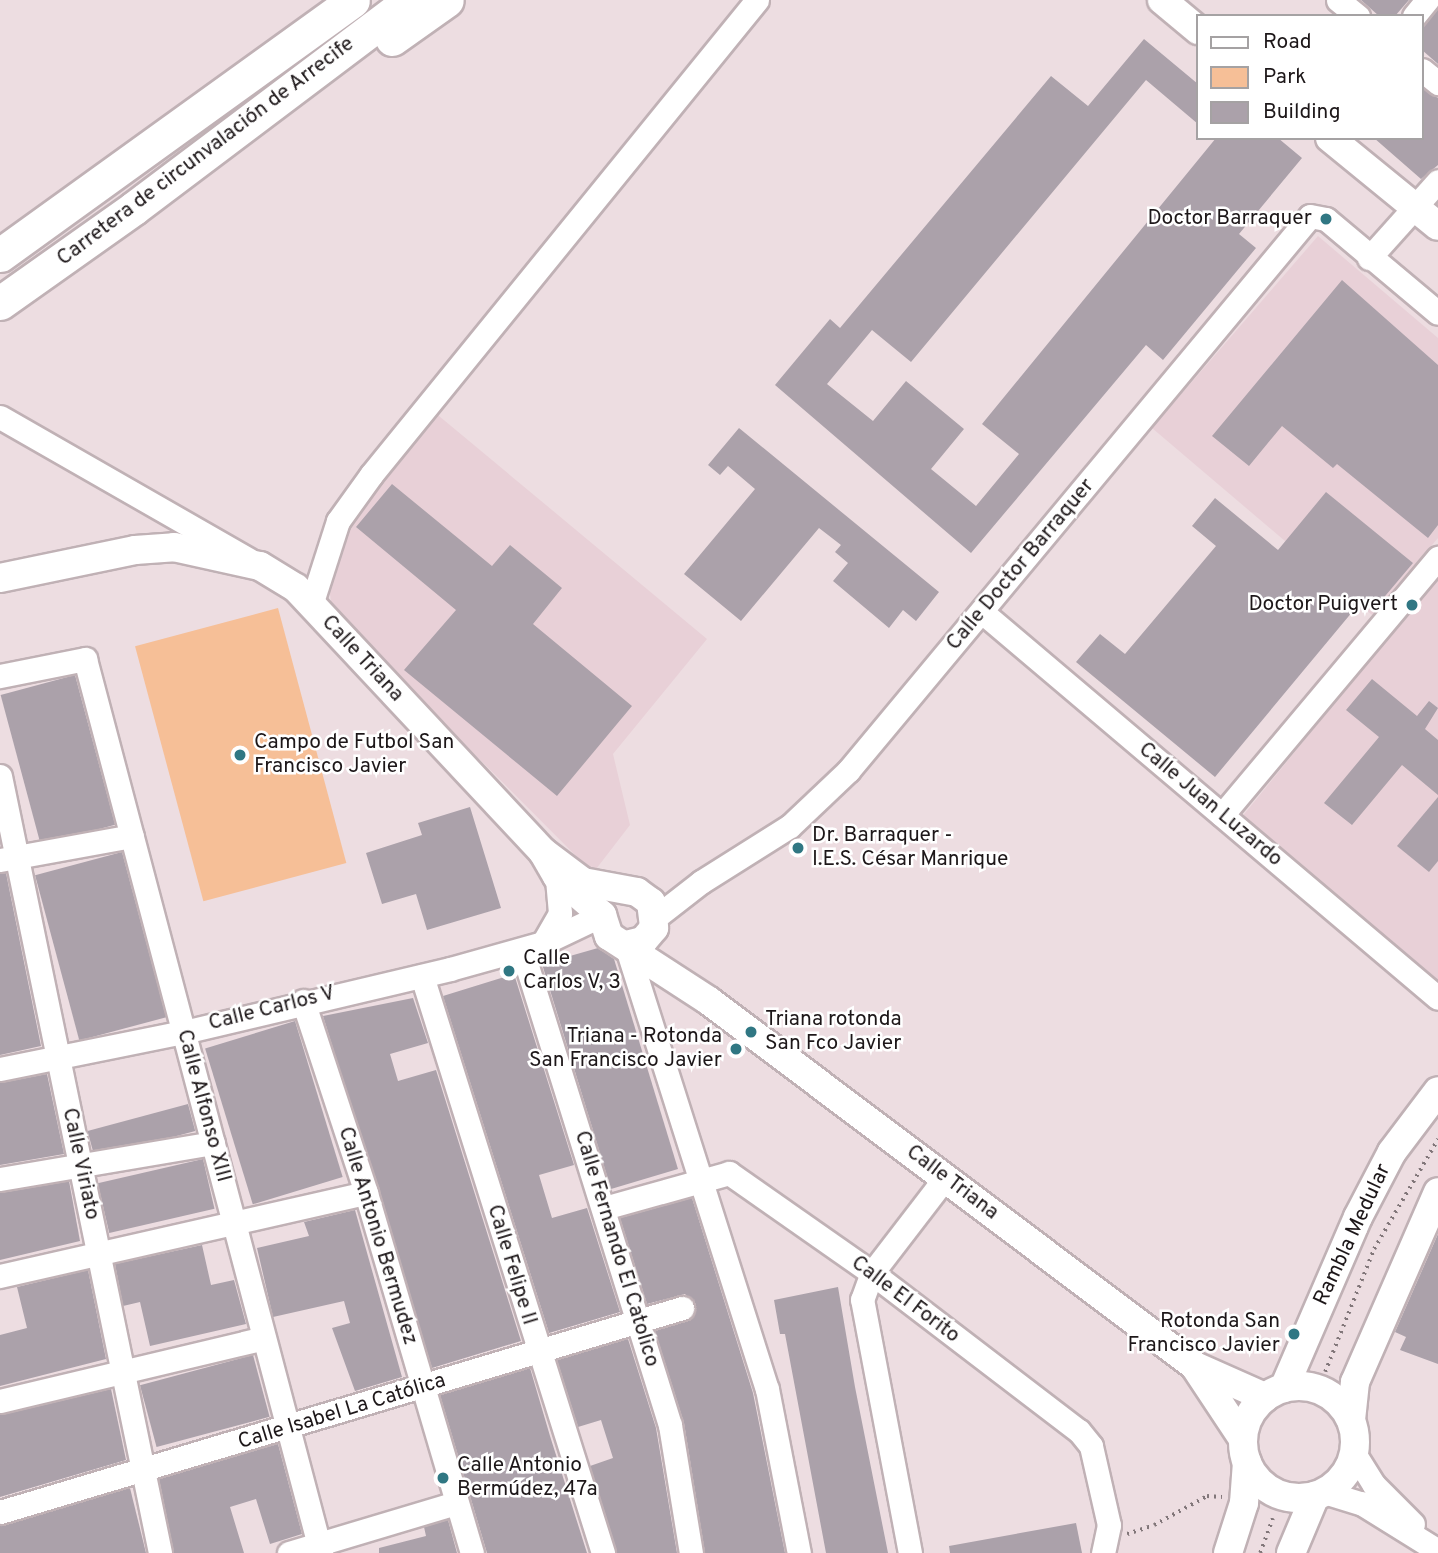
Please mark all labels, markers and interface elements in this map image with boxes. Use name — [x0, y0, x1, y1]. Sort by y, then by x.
legend — [1196, 14, 1424, 140]
text: Road — [1263, 29, 1312, 56]
street label: Carretera de circunvalación de Arrecife — [52, 32, 360, 272]
text: Park — [1263, 64, 1306, 91]
text: Building — [1263, 99, 1341, 126]
place label: Doctor Barraquer — [1147, 206, 1312, 232]
marker: Doctor Barraquer — [1318, 211, 1334, 227]
street label: Calle Doctor Barraquer — [942, 474, 1100, 656]
place label: Doctor Puigvert — [1248, 592, 1398, 618]
marker: Doctor Puigvert — [1404, 597, 1420, 613]
street label: Calle Triana — [315, 610, 409, 708]
place label: Campo de Futbol San Francisco Javier — [254, 730, 454, 780]
street label: Calle Juan Luzardo — [1133, 737, 1287, 873]
marker: Campo de Futbol San Francisco Javier — [232, 747, 248, 763]
place label: Dr. Barraquer - I.E.S. César Manrique — [812, 823, 1008, 873]
marker: Dr. Barraquer - I.E.S. César Manrique — [790, 840, 806, 856]
place label: Calle Carlos V, 3 — [523, 946, 622, 996]
marker: Calle Carlos V, 3 — [501, 963, 517, 979]
street label: Calle Carlos V — [206, 981, 338, 1037]
place label: Triana rotonda San Fco Javier — [765, 1007, 902, 1057]
place label: Triana - Rotonda San Francisco Javier — [529, 1024, 722, 1074]
marker: Triana rotonda San Fco Javier — [743, 1024, 759, 1040]
street label: Calle Alfonso XIII — [170, 1027, 236, 1185]
marker: Triana - Rotonda San Francisco Javier — [728, 1041, 744, 1057]
street label: Calle Viriato — [56, 1105, 104, 1223]
street label: Calle Antonio Bermudez — [332, 1124, 422, 1348]
street label: Calle Fernando El Catolico — [568, 1128, 664, 1370]
street label: Calle Triana — [901, 1140, 1003, 1226]
street label: Rambla Medular — [1309, 1160, 1397, 1310]
street label: Calle Felipe II — [481, 1202, 541, 1328]
street label: Calle El Forito — [846, 1251, 964, 1349]
place label: Rotonda San Francisco Javier — [1128, 1309, 1280, 1359]
marker: Rotonda San Francisco Javier — [1286, 1326, 1302, 1342]
street label: Calle Isabel La Católica — [235, 1368, 449, 1456]
place label: Calle Antonio Bermúdez, 47a — [457, 1453, 598, 1503]
marker: Calle Antonio Bermúdez, 47a — [435, 1470, 451, 1486]

